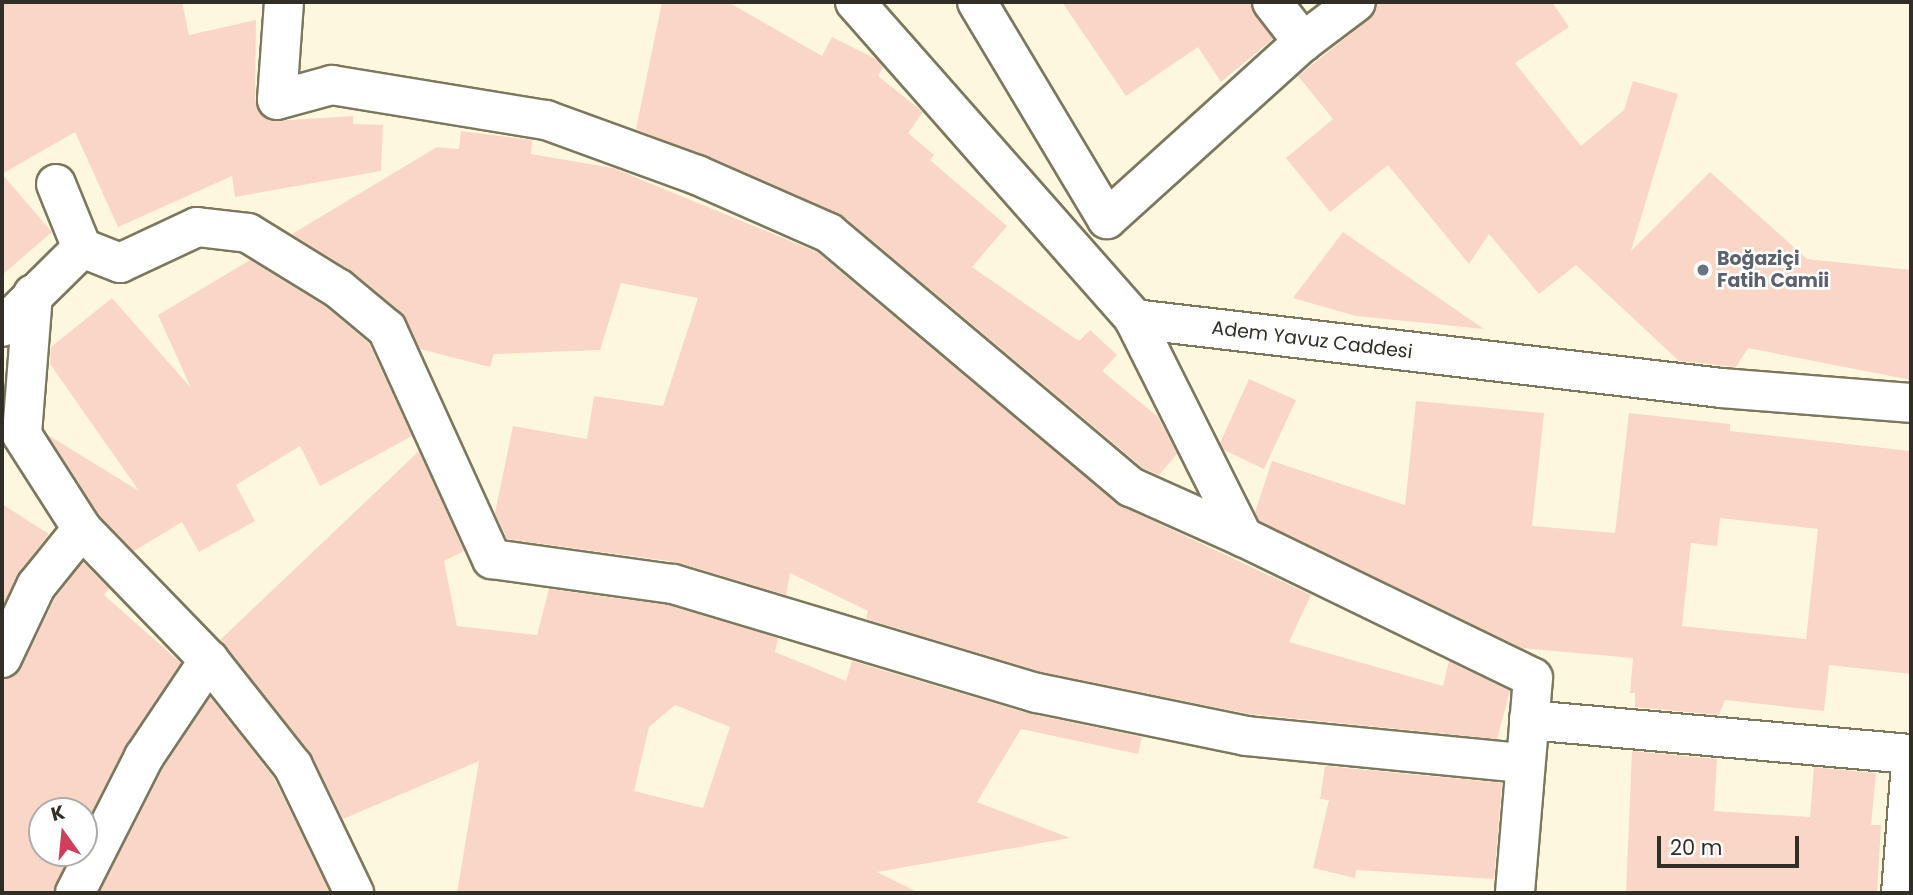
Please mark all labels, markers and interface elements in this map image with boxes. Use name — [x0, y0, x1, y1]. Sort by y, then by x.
place label: Boğaziçi Fatih Camii — [1717, 248, 1829, 292]
marker: Boğaziçi Fatih Camii — [1695, 262, 1711, 278]
street label: Adem Yavuz Caddesi — [1210, 316, 1414, 364]
north arrow — [28, 797, 98, 867]
text: K — [48, 798, 68, 828]
scale bar — [1661, 822, 1803, 866]
text: 20 m — [1670, 833, 1723, 862]

